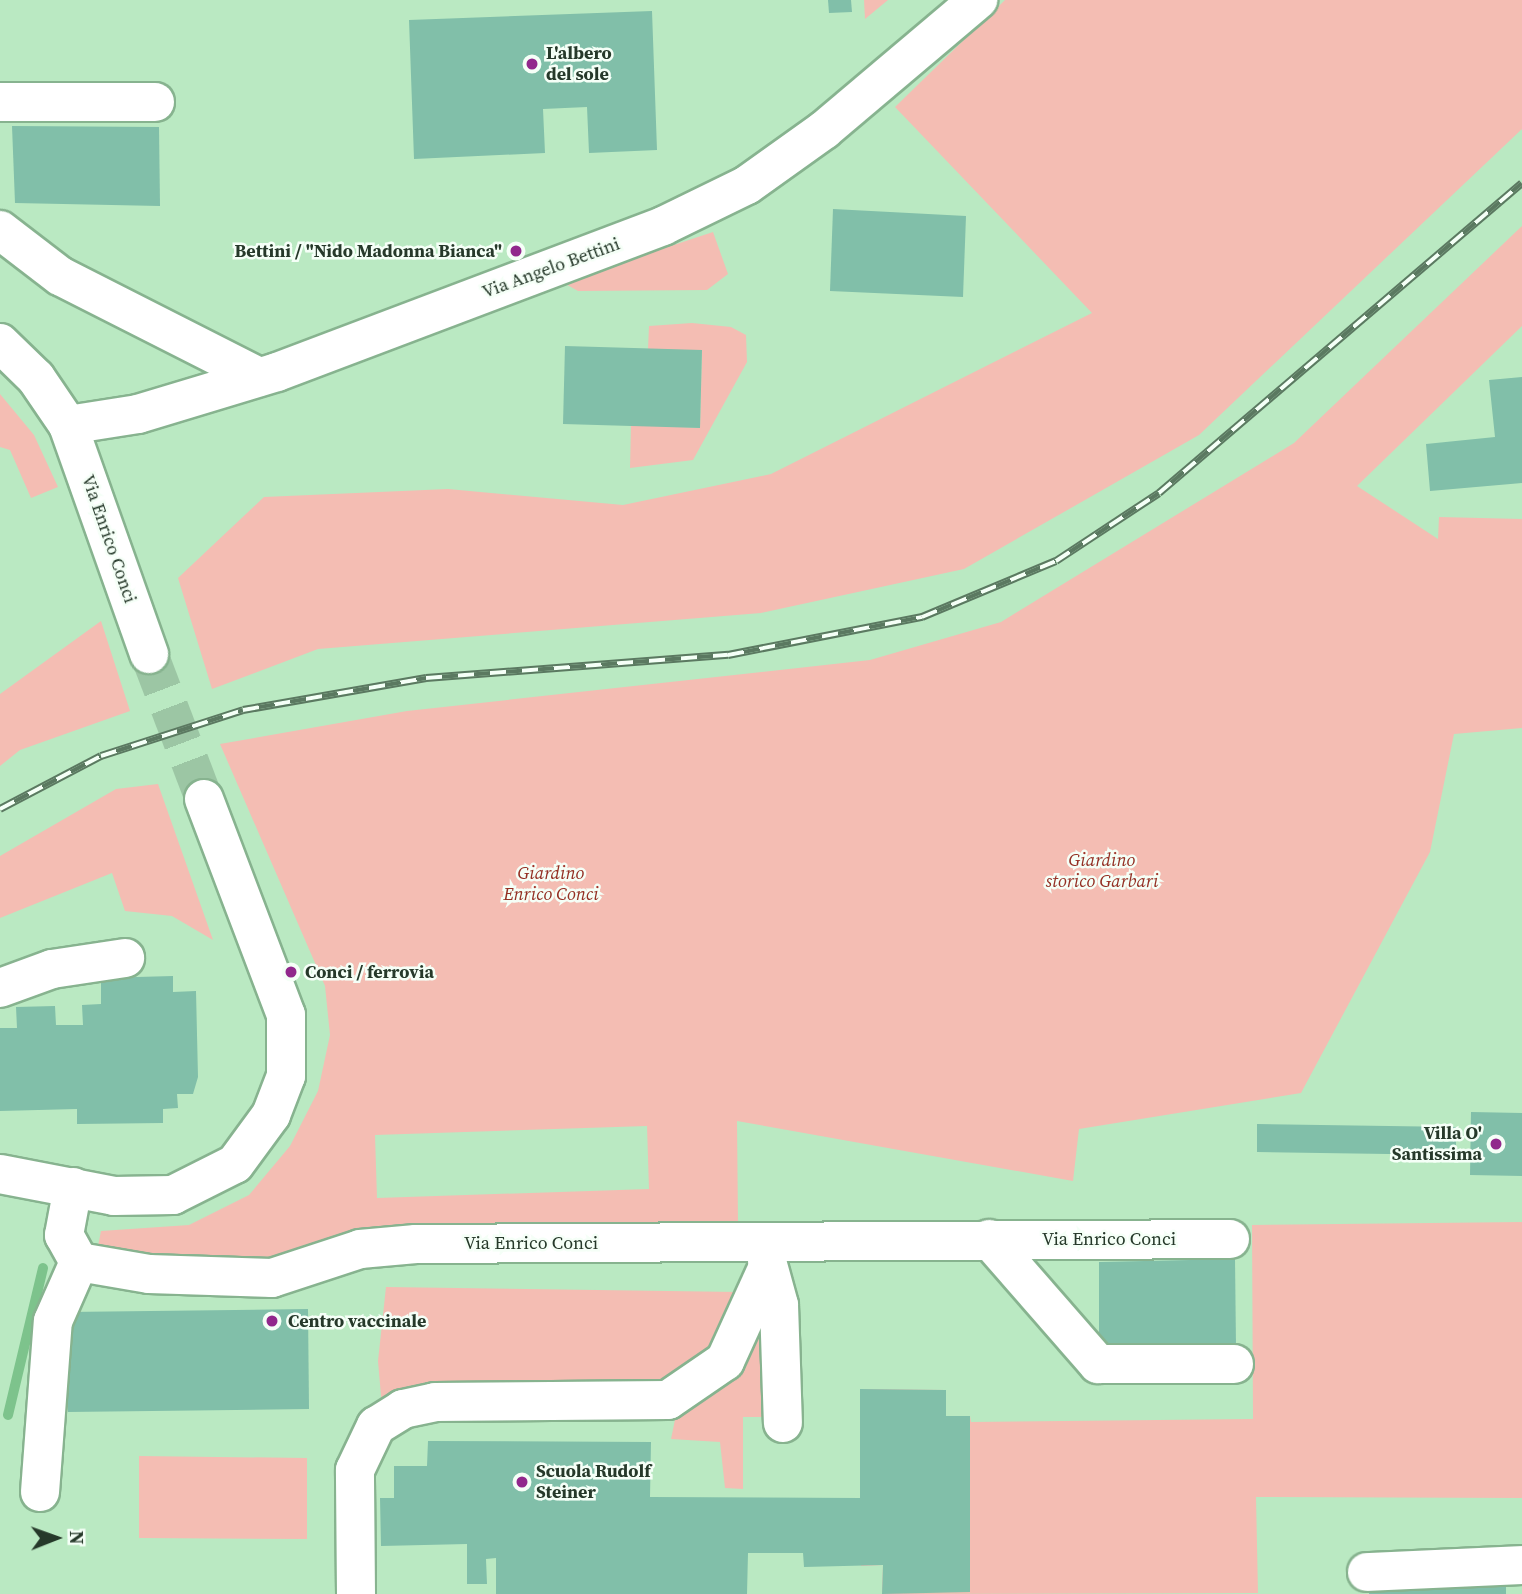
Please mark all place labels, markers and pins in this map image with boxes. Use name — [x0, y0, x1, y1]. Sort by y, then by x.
place label: L'albero del sole — [546, 43, 612, 86]
marker: L'albero del sole — [524, 56, 540, 72]
place label: Bettini / "Nido Madonna Bianca" — [234, 240, 502, 262]
marker: Bettini / "Nido Madonna Bianca" — [508, 243, 524, 259]
place label: Conci / ferrovia — [305, 961, 434, 983]
marker: Conci / ferrovia — [283, 964, 299, 980]
place label: Villa O' Santissima — [1392, 1123, 1482, 1166]
marker: Villa O' Santissima — [1488, 1136, 1504, 1152]
place label: Centro vaccinale — [288, 1310, 426, 1332]
marker: Centro vaccinale — [262, 1311, 282, 1331]
place label: Scuola Rudolf Steiner — [536, 1461, 651, 1504]
marker: Scuola Rudolf Steiner — [514, 1474, 530, 1490]

